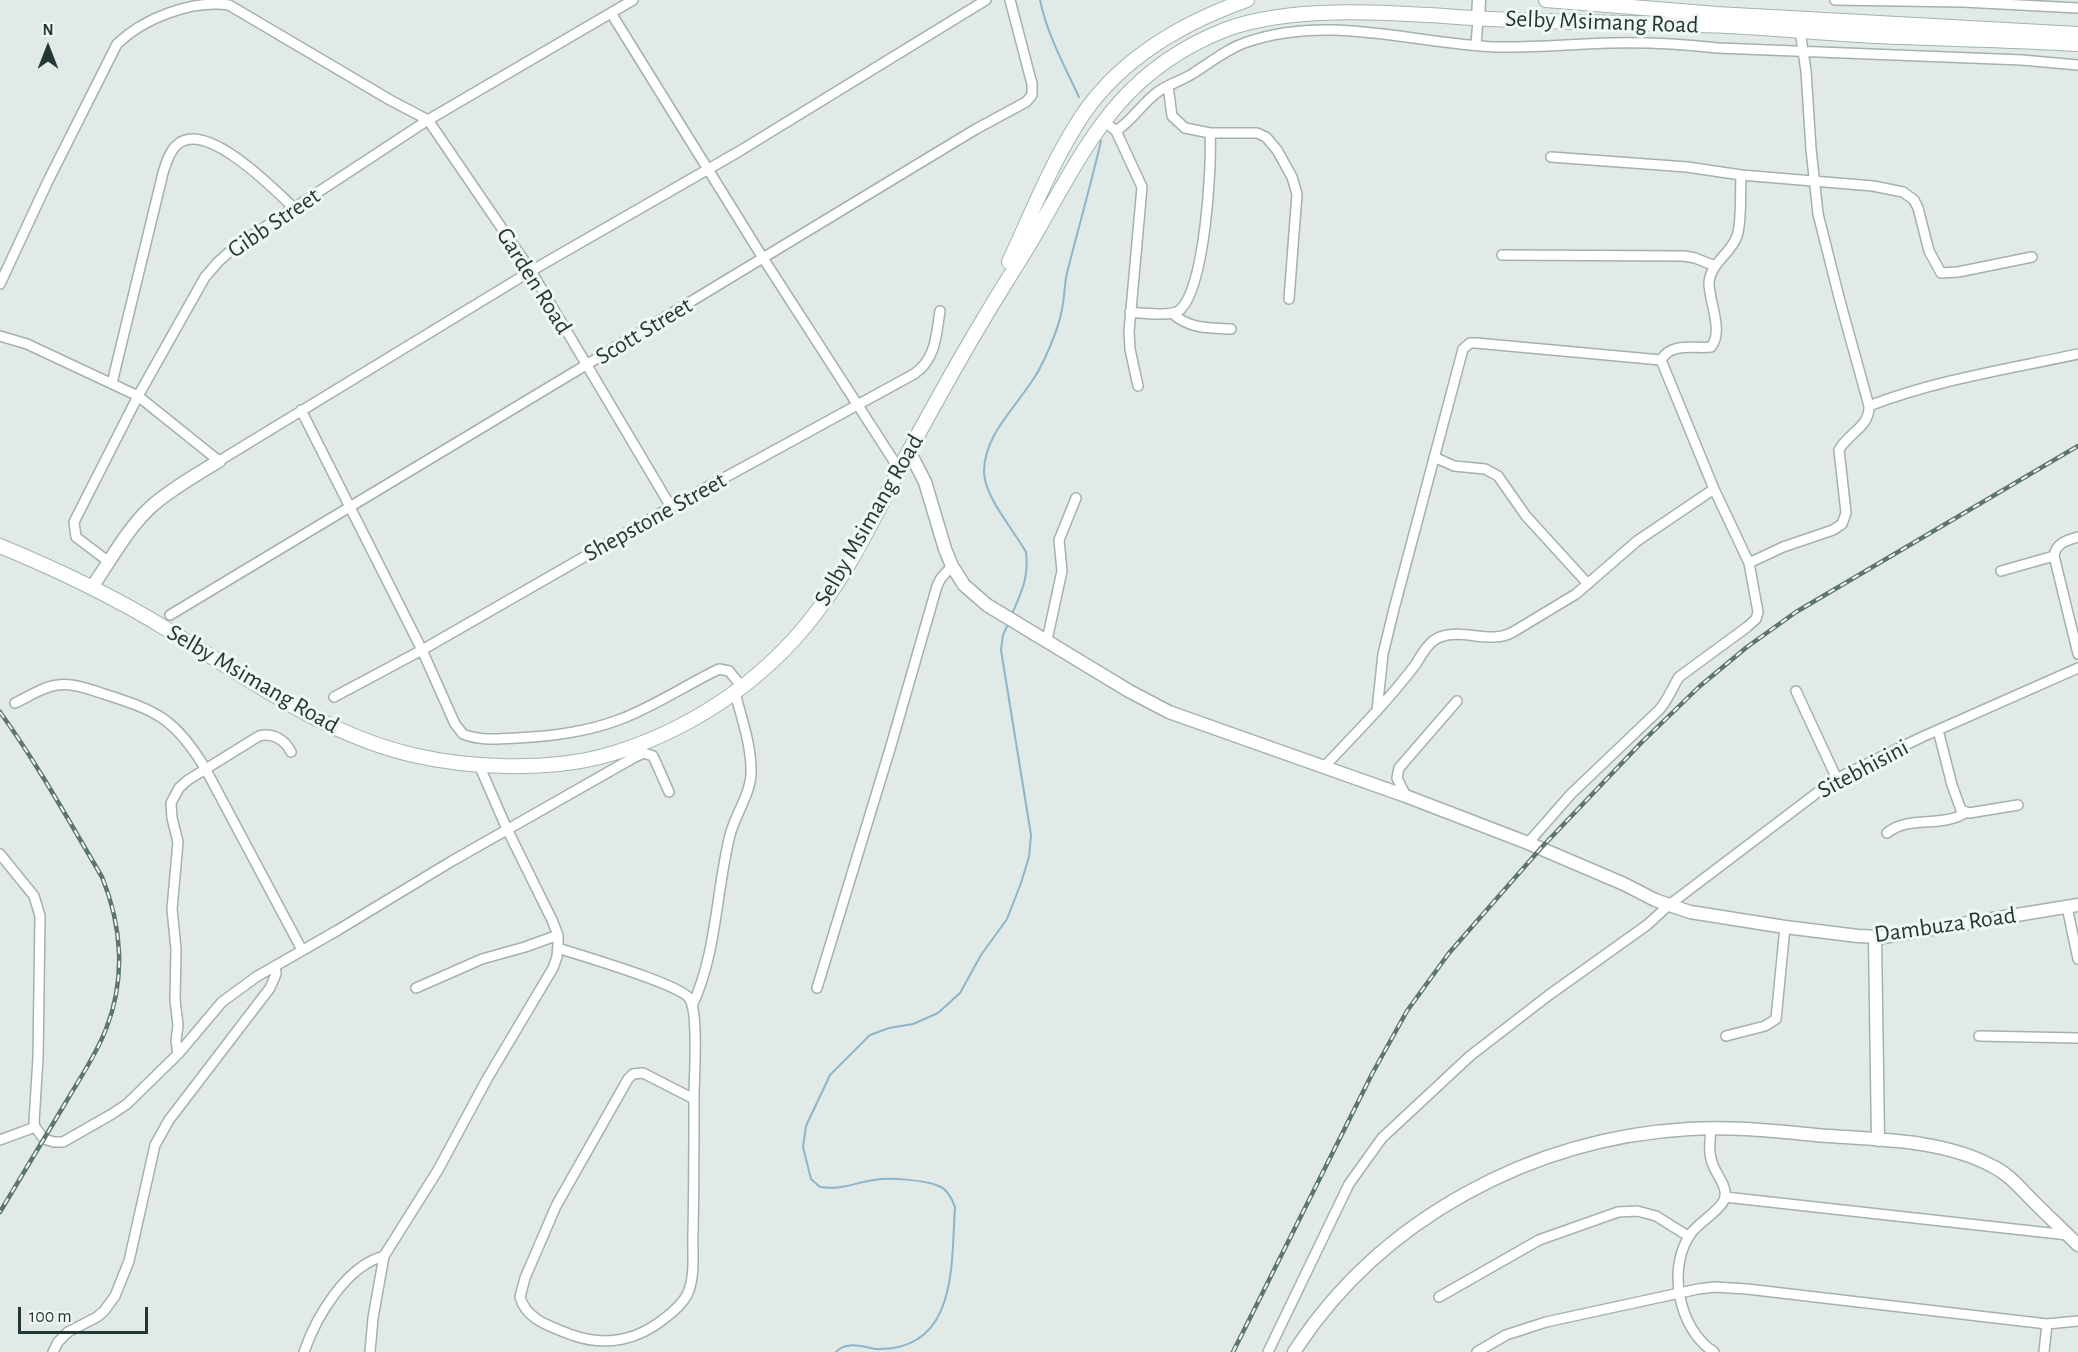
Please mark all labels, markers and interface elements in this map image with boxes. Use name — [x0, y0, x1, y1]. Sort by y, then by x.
street label: Selby Msimang Road — [1505, 4, 1699, 40]
north arrow — [18, 18, 78, 78]
text: N — [42, 22, 54, 38]
street label: Gibb Street — [222, 182, 326, 264]
street label: Garden Road — [490, 222, 578, 340]
street label: Scott Street — [590, 291, 698, 371]
street label: Selby Msimang Road — [808, 429, 930, 611]
street label: Shepstone Street — [579, 466, 731, 568]
street label: Selby Msimang Road — [162, 618, 344, 740]
street label: Sitebhisini — [1813, 733, 1913, 805]
street label: Dambuza Road — [1872, 901, 2018, 949]
scale bar — [21, 1295, 152, 1333]
text: 100 m — [29, 1308, 72, 1326]

